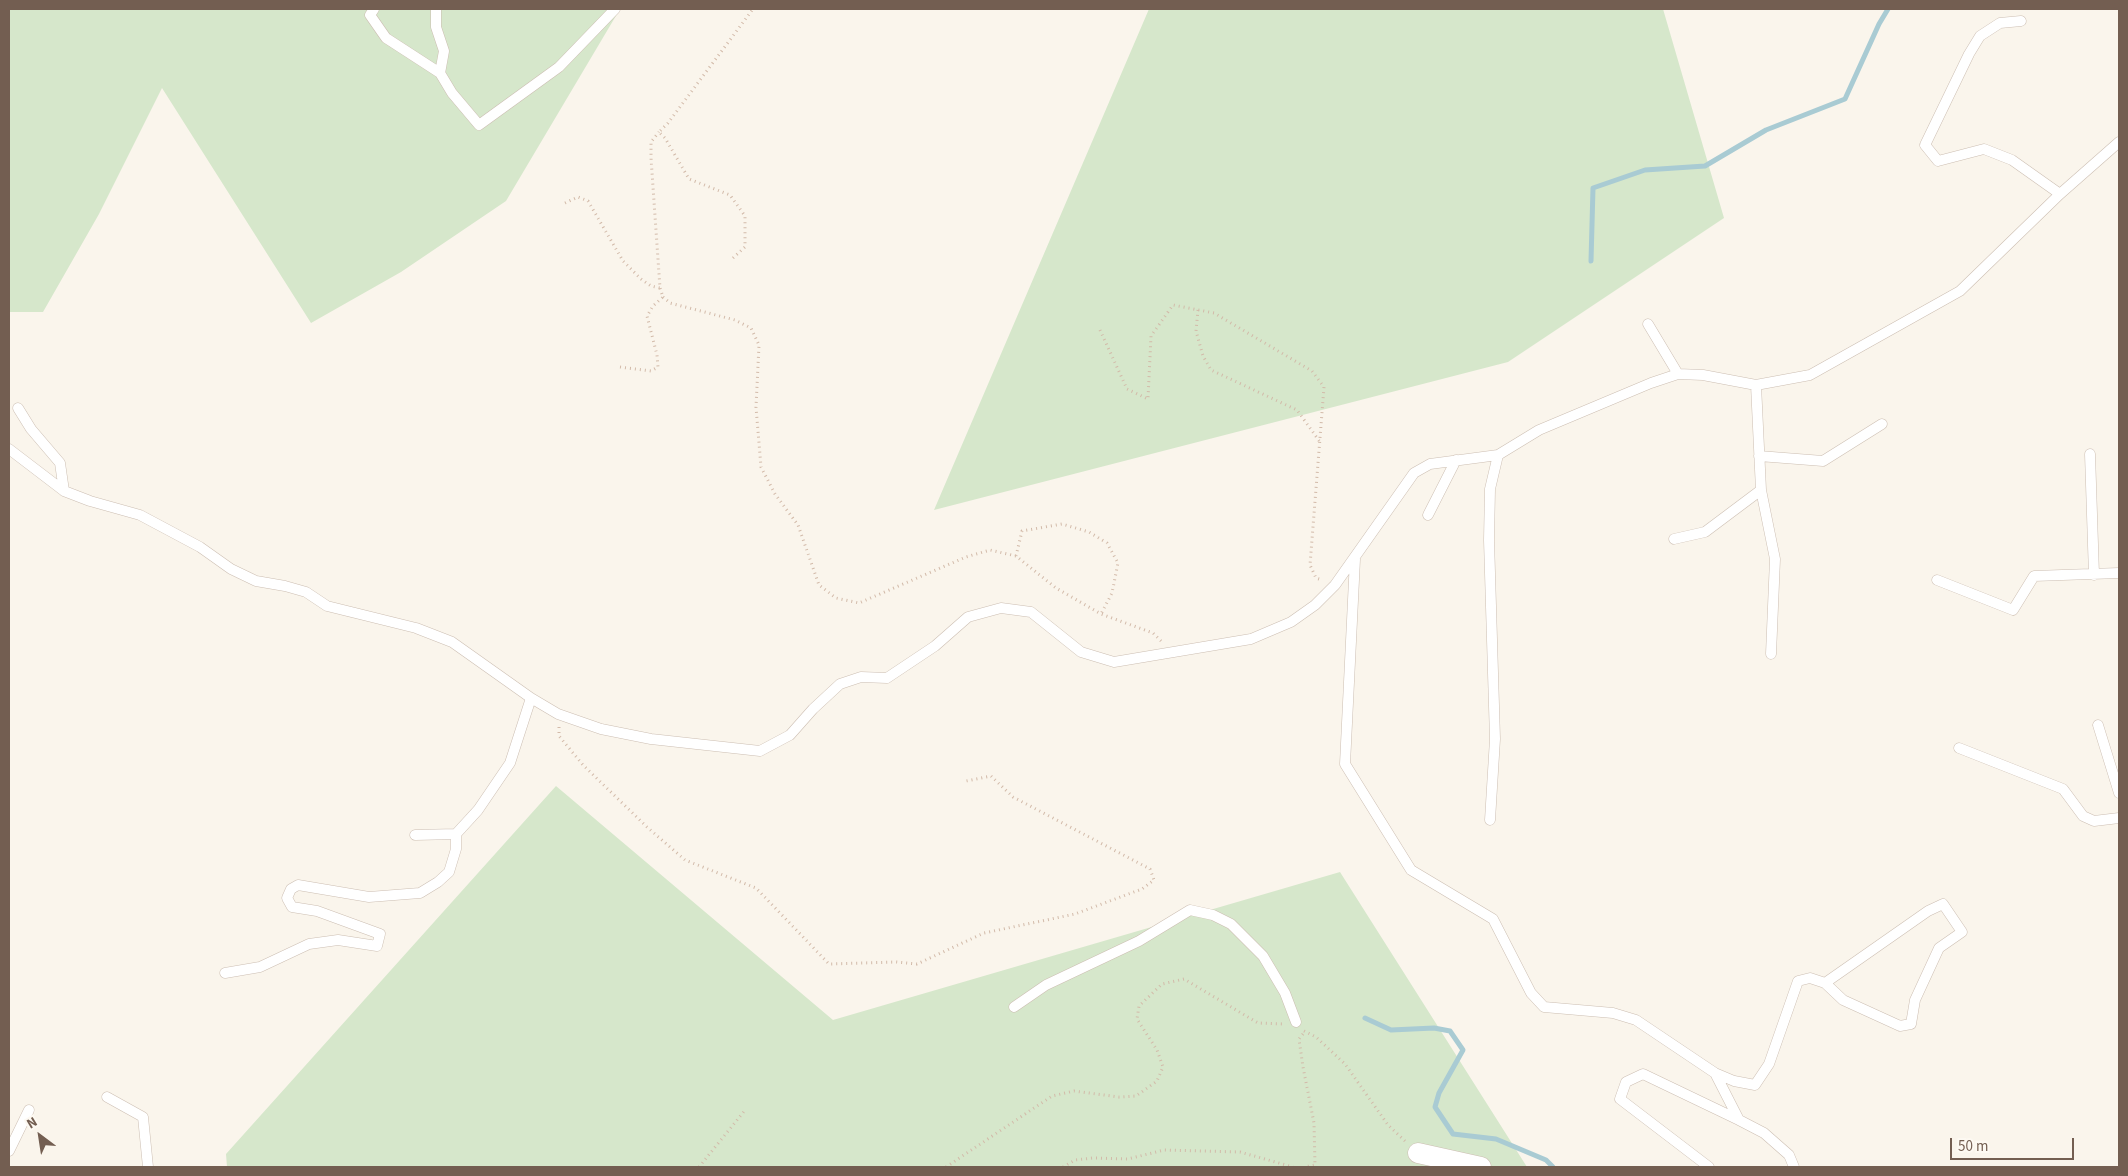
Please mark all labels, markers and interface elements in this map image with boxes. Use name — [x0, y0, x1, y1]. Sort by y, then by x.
north arrow — [15, 1111, 65, 1161]
text: N — [23, 1112, 41, 1134]
scale bar — [1953, 1128, 2077, 1160]
text: 50 m — [1958, 1136, 1988, 1157]

